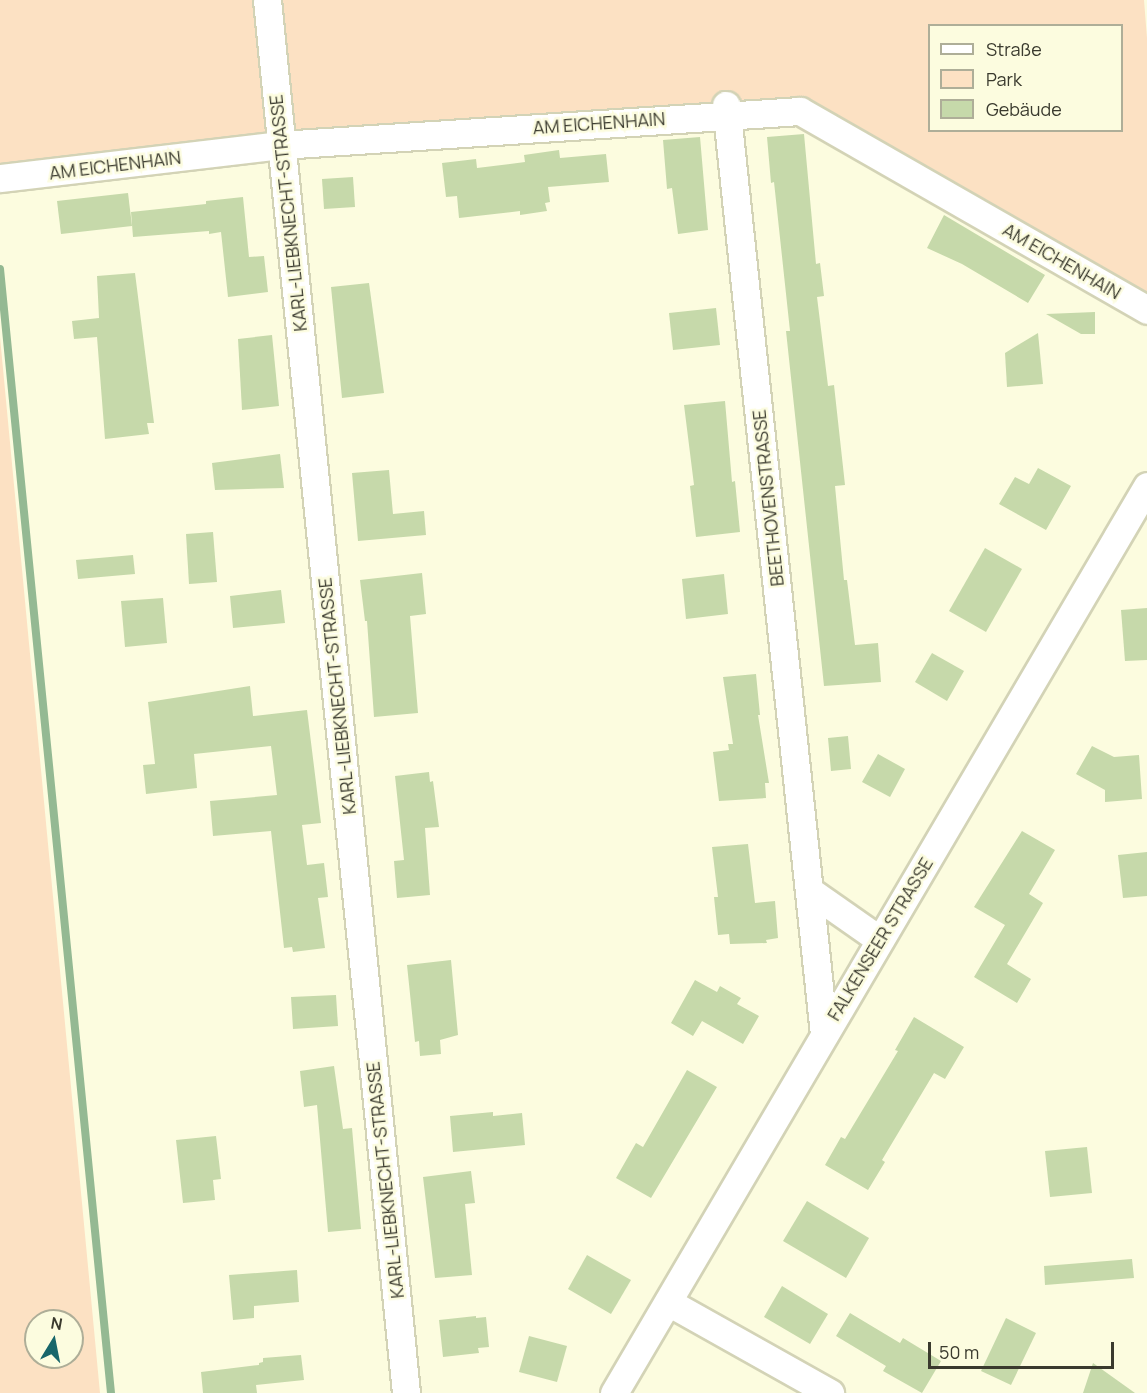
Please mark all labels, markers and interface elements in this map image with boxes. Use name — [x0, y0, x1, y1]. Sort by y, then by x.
legend — [928, 24, 1123, 132]
text: Straße — [986, 37, 1042, 61]
text: Park — [986, 67, 1022, 91]
street label: KARL-LIEBKNECHT-STRASSE — [265, 93, 311, 333]
text: Gebäude — [986, 97, 1062, 121]
street label: AM EICHENHAIN — [532, 108, 666, 138]
street label: AM EICHENHAIN — [48, 146, 182, 184]
street label: AM EICHENHAIN — [999, 218, 1125, 304]
street label: BEETHOVENSTRASSE — [748, 409, 788, 587]
street label: KARL-LIEBKNECHT-STRASSE — [314, 576, 360, 816]
street label: FALKENSEER STRASSE — [823, 854, 937, 1024]
street label: KARL-LIEBKNECHT-STRASSE — [362, 1060, 408, 1300]
north arrow — [24, 1309, 84, 1369]
text: N — [49, 1311, 64, 1335]
scale bar — [931, 1330, 1117, 1368]
text: 50 m — [939, 1340, 979, 1364]

